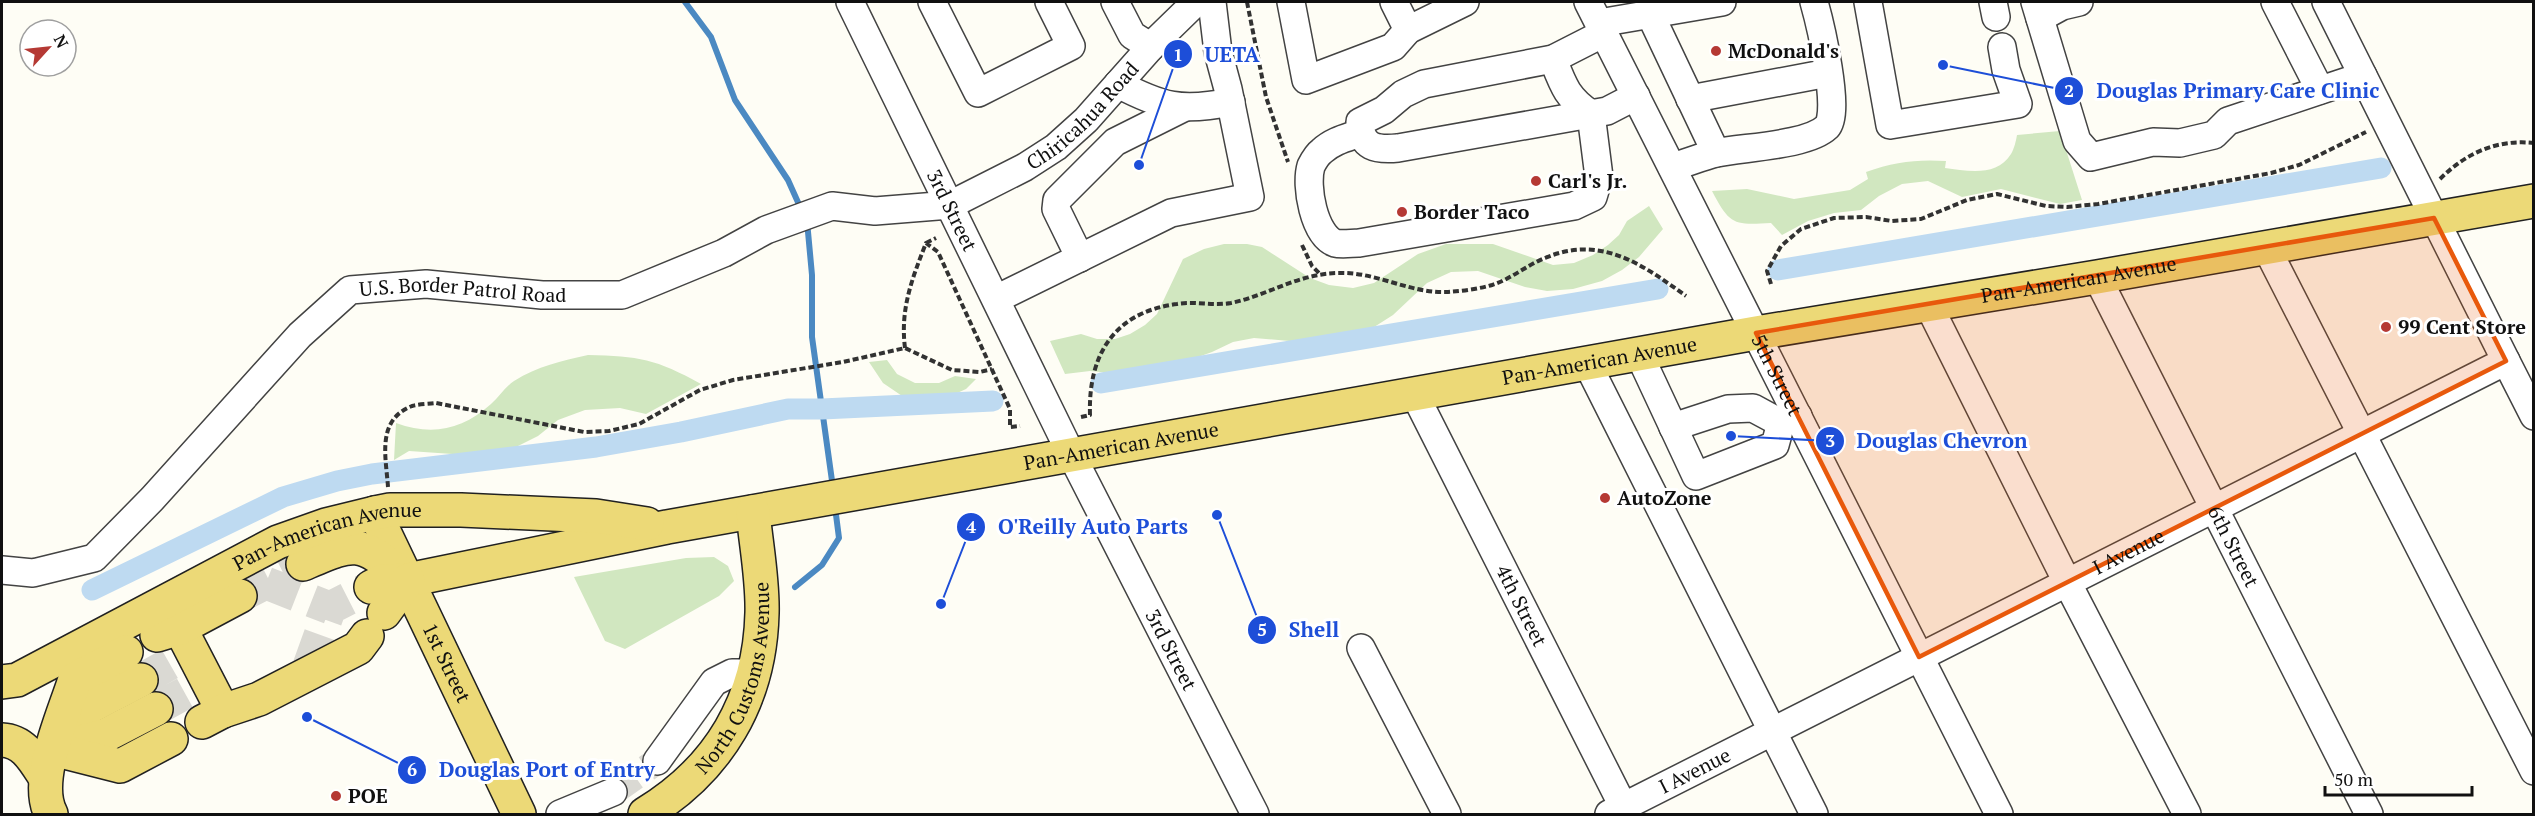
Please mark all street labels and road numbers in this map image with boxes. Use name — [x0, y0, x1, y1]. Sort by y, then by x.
street label: Chiricahua Road — [1021, 56, 1144, 176]
street label: 3rd Street — [921, 165, 984, 256]
street label: Pan-American Avenue — [1979, 249, 2178, 309]
street label: U.S. Border Patrol Road — [358, 270, 566, 308]
street label: 5th Street — [1745, 329, 1809, 421]
street label: Pan-American Avenue — [1500, 330, 1699, 391]
street label: Pan-American Avenue — [1021, 415, 1221, 476]
street label: Pan-American Avenue — [228, 496, 422, 576]
street label: 6th Street — [2202, 501, 2266, 592]
street label: I Avenue — [2088, 522, 2169, 581]
street label: 4th Street — [1490, 560, 1554, 651]
street label: North Customs Avenue — [689, 581, 775, 779]
street label: 3rd Street — [1140, 604, 1204, 695]
street label: 1st Street — [417, 618, 478, 707]
street label: I Avenue — [1654, 741, 1735, 800]

